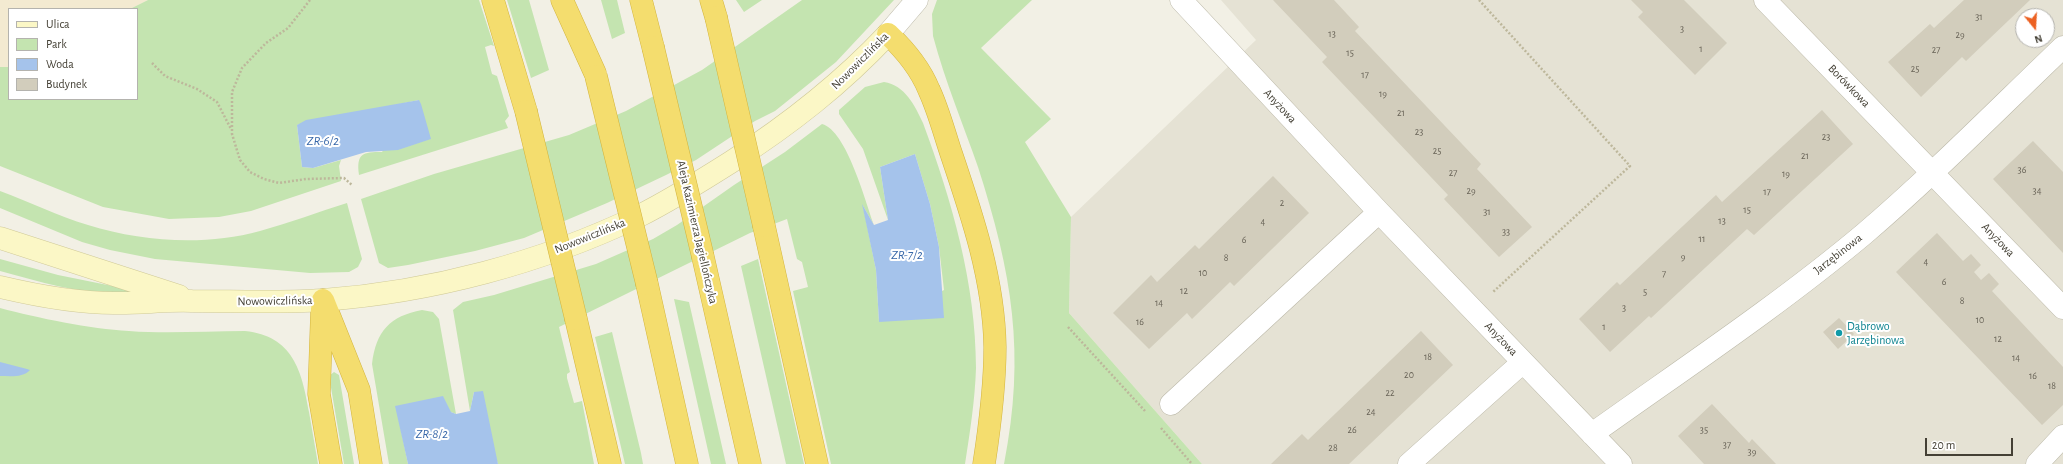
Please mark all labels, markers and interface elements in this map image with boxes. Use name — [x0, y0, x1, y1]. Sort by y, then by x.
legend — [8, 8, 138, 100]
north arrow — [2015, 8, 2055, 48]
house number: 31 — [1975, 11, 1983, 23]
text: Ulica — [46, 18, 69, 30]
house number: 3 — [1680, 23, 1684, 35]
house number: 13 — [1328, 28, 1336, 40]
street label: Nowowiczlińska — [828, 29, 892, 93]
house number: 29 — [1955, 29, 1965, 41]
text: N — [2033, 33, 2044, 45]
text: Park — [46, 38, 67, 50]
house number: 1 — [1699, 43, 1703, 55]
house number: 27 — [1932, 44, 1940, 56]
house number: 15 — [1346, 47, 1354, 59]
text: Woda — [46, 58, 74, 70]
street label: Borówkowa — [1825, 61, 1873, 111]
house number: 25 — [1911, 63, 1919, 75]
house number: 17 — [1361, 69, 1369, 81]
text: Budynek — [46, 78, 87, 90]
street label: Anyżowa — [1260, 86, 1300, 126]
house number: 19 — [1379, 88, 1387, 100]
house number: 21 — [1397, 107, 1405, 119]
house number: 23 — [1415, 126, 1423, 138]
house number: 23 — [1822, 131, 1830, 143]
water label: ZR-6/2 — [307, 133, 339, 149]
house number: 25 — [1433, 145, 1441, 157]
house number: 21 — [1801, 150, 1809, 162]
street label: Aleja Kazimierza Jagiellończyka — [673, 159, 721, 305]
house number: 36 — [2018, 164, 2026, 176]
house number: 27 — [1449, 167, 1457, 179]
house number: 19 — [1782, 168, 1790, 180]
house number: 29 — [1466, 185, 1476, 197]
house number: 34 — [2033, 185, 2041, 197]
house number: 17 — [1763, 186, 1771, 198]
house number: 2 — [1280, 197, 1284, 209]
house number: 15 — [1743, 204, 1751, 216]
house number: 31 — [1483, 206, 1491, 218]
street label: Nowowiczlińska — [552, 215, 628, 257]
house number: 13 — [1718, 215, 1726, 227]
house number: 4 — [1261, 216, 1265, 228]
street label: Anyżowa — [1978, 220, 2018, 260]
house number: 33 — [1502, 226, 1510, 238]
street label: Jarzębinowa — [1811, 231, 1865, 277]
house number: 11 — [1699, 233, 1705, 245]
house number: 6 — [1242, 234, 1246, 246]
water label: ZR-7/2 — [891, 247, 923, 263]
house number: 9 — [1681, 251, 1685, 263]
house number: 8 — [1224, 252, 1228, 264]
house number: 4 — [1924, 256, 1928, 268]
house number: 10 — [1199, 267, 1207, 279]
house number: 7 — [1662, 268, 1666, 280]
house number: 6 — [1942, 276, 1946, 288]
house number: 12 — [1180, 285, 1188, 297]
house number: 5 — [1643, 286, 1647, 298]
street label: Nowowiczlińska — [237, 293, 313, 309]
house number: 8 — [1960, 295, 1964, 307]
house number: 14 — [1155, 297, 1163, 309]
house number: 3 — [1622, 302, 1626, 314]
house number: 10 — [1976, 314, 1984, 326]
house number: 16 — [1136, 316, 1144, 328]
street label: Anyżowa — [1481, 319, 1521, 359]
place label: Dąbrowo Jarzębinowa — [1847, 319, 1905, 347]
house number: 1 — [1602, 321, 1606, 333]
marker: Dąbrowo Jarzębinowa — [1834, 328, 1844, 338]
house number: 12 — [1994, 333, 2002, 345]
house number: 18 — [1424, 351, 1432, 363]
house number: 14 — [2012, 352, 2020, 364]
house number: 20 — [1404, 369, 1414, 381]
house number: 16 — [2029, 370, 2037, 382]
house number: 18 — [2048, 380, 2056, 392]
house number: 22 — [1385, 387, 1395, 399]
house number: 24 — [1366, 406, 1376, 418]
house number: 26 — [1347, 424, 1357, 436]
house number: 35 — [1700, 424, 1708, 436]
water label: ZR-8/2 — [416, 426, 448, 442]
scale bar — [1927, 430, 2015, 456]
house number: 37 — [1723, 439, 1731, 451]
text: 20 m — [1932, 439, 1955, 451]
house number: 28 — [1328, 442, 1338, 454]
house number: 39 — [1748, 446, 1756, 458]

